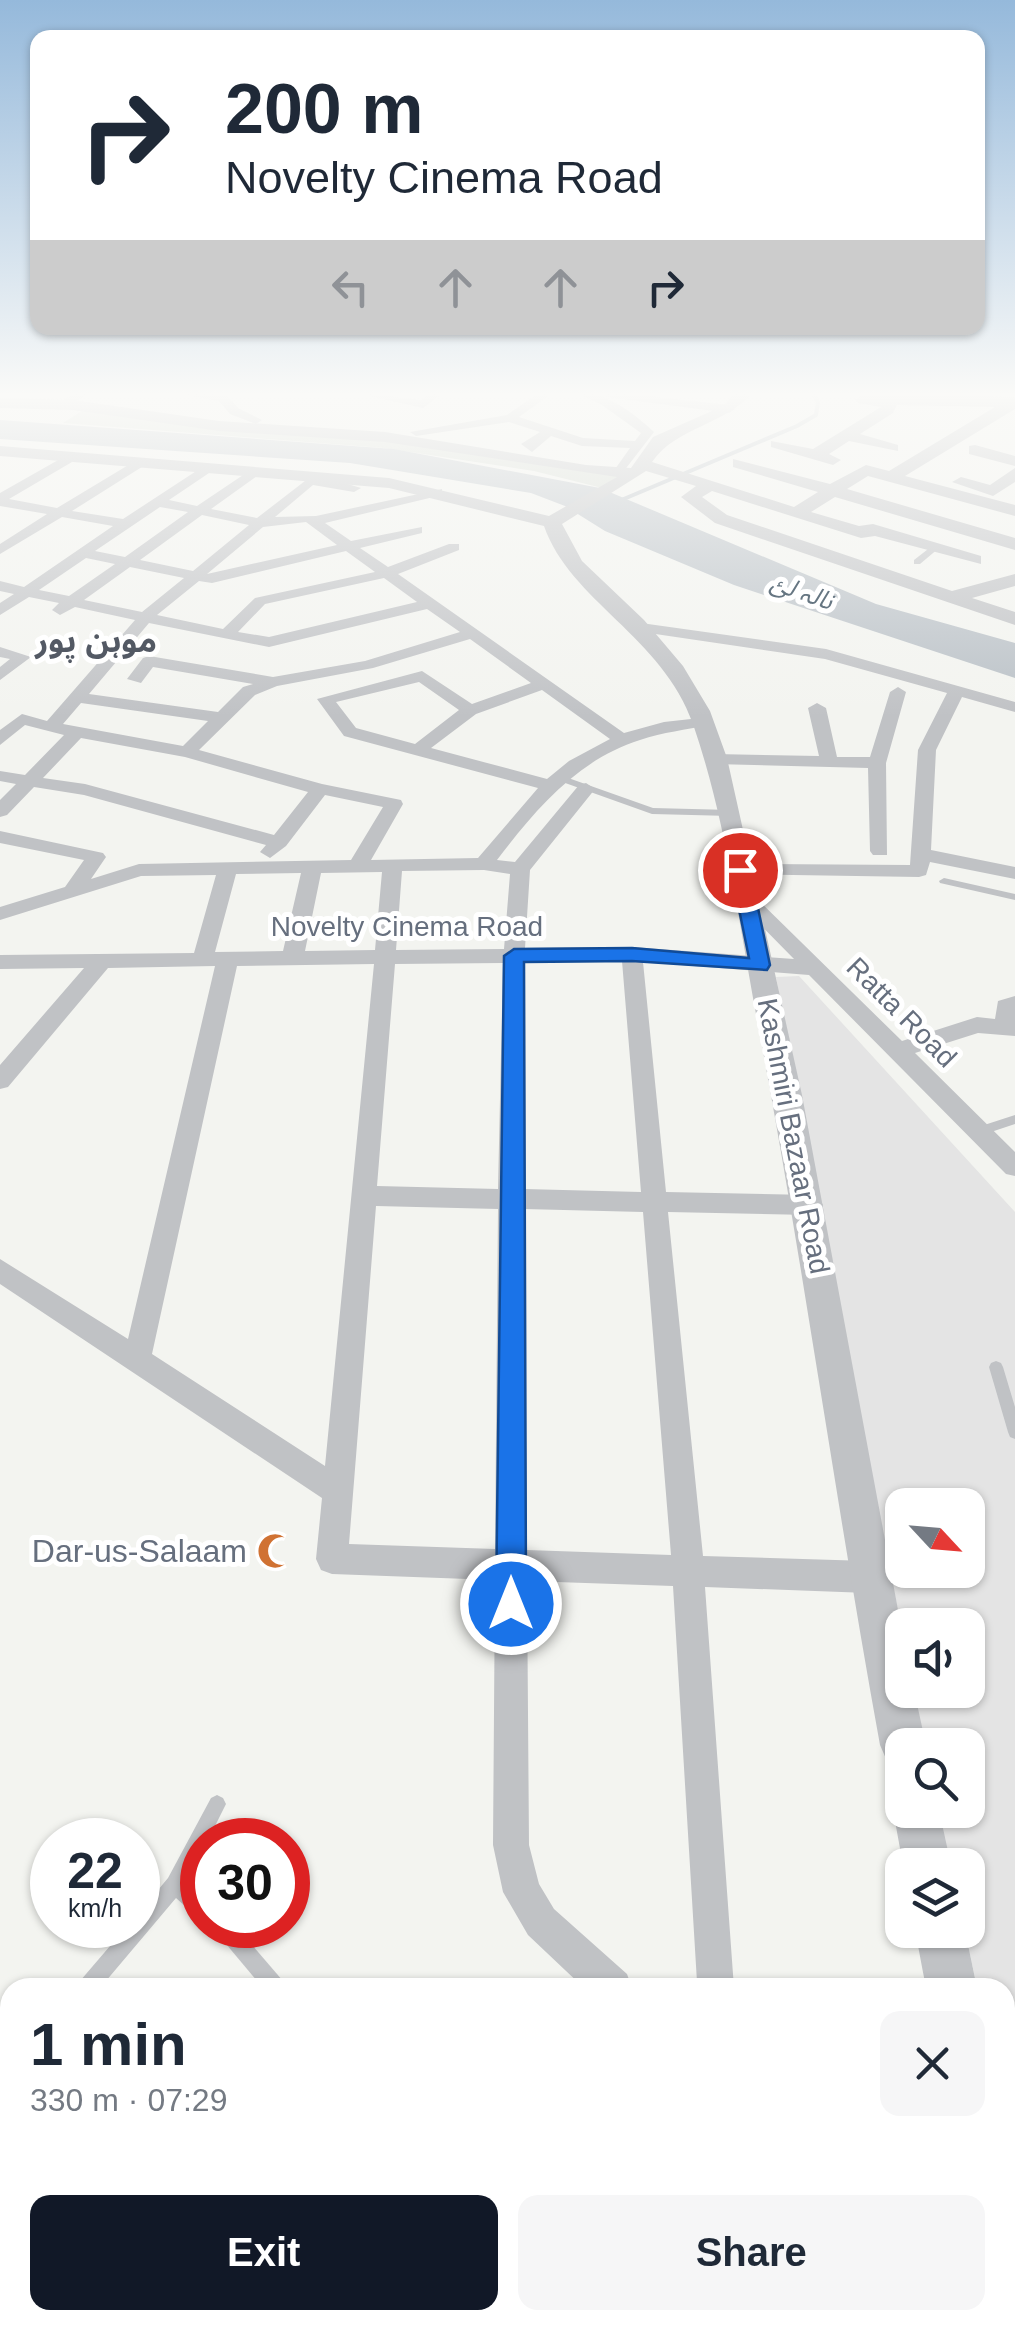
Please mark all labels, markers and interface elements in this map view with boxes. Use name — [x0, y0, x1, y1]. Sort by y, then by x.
icon: right — [60, 70, 190, 200]
text: 200 m — [225, 70, 423, 148]
text: Novelty Cinema Road — [225, 152, 663, 203]
icon: left — [323, 260, 378, 315]
icon: ahead — [428, 260, 483, 315]
icon: ahead — [533, 260, 588, 315]
icon: right — [638, 260, 693, 315]
water label: نالہ لئ — [767, 567, 839, 616]
district label: موہن پور — [33, 623, 157, 663]
pin — [698, 828, 783, 913]
icon: arrive — [713, 843, 768, 898]
street label: Novelty Cinema Road — [271, 911, 543, 942]
street label: Ratta Road — [841, 951, 963, 1073]
street label: Kashmiri Bazaar Road — [752, 996, 835, 1277]
north arrow — [885, 1488, 985, 1588]
map controls — [885, 1488, 985, 1948]
mosque icon: Dar-us-Salaam — [256, 1532, 294, 1570]
place label: Dar-us-Salaam — [32, 1533, 247, 1569]
position arrow — [459, 1552, 563, 1656]
button: sound — [885, 1608, 985, 1708]
button: search — [885, 1728, 985, 1828]
speed limit sign: 30 — [180, 1818, 310, 1948]
text: 22 — [67, 1843, 123, 1899]
button: layers — [885, 1848, 985, 1948]
text: km/h — [68, 1894, 122, 1922]
text: 1 min — [30, 2011, 187, 2078]
button: close — [880, 2011, 985, 2116]
text: 330 m · 07:29 — [30, 2082, 227, 2118]
button: Exit — [30, 2195, 498, 2310]
button: Share — [518, 2195, 985, 2310]

